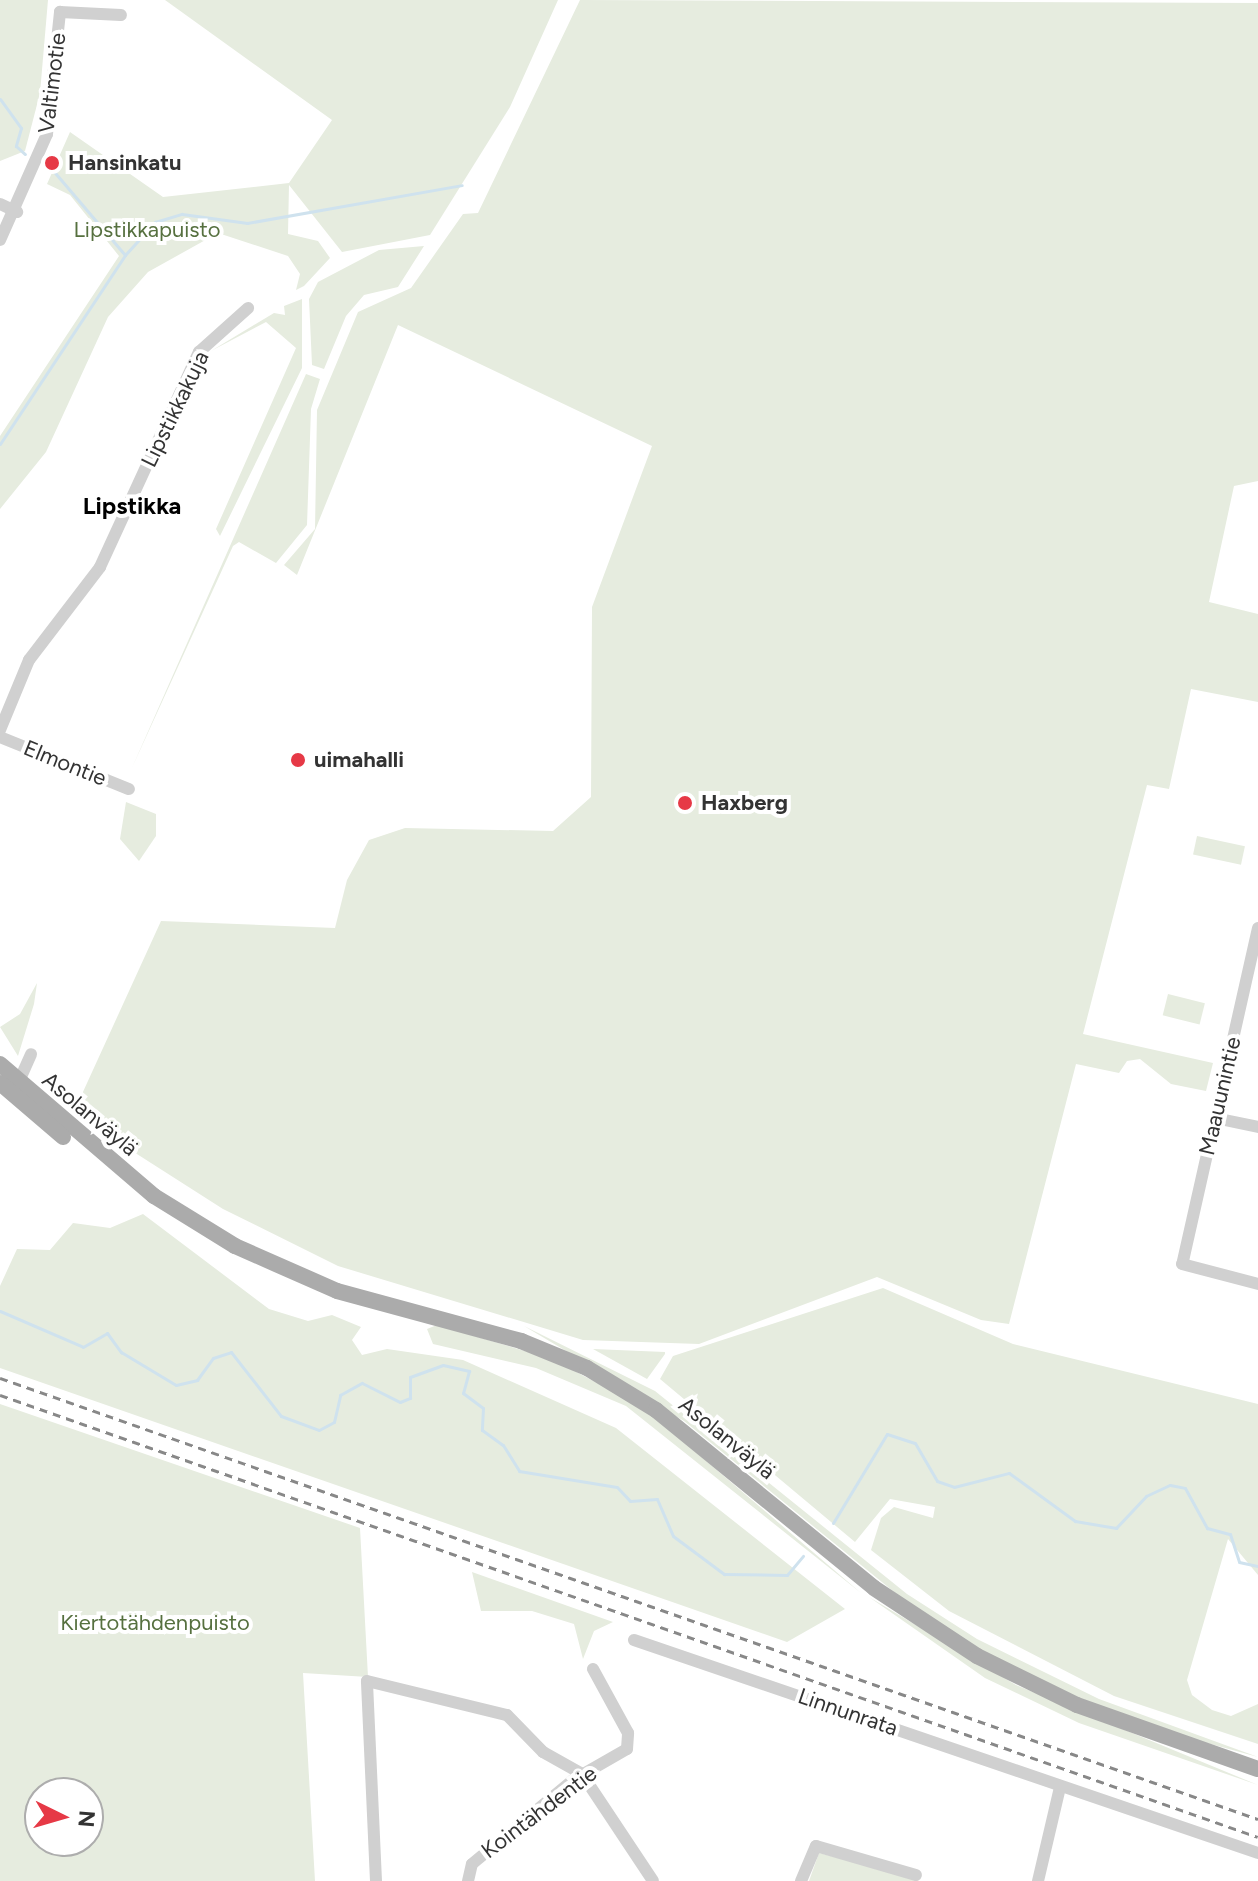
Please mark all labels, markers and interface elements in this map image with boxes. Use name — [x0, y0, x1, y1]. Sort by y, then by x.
street label: Valtimotie — [33, 31, 71, 135]
place label: Hansinkatu — [68, 150, 182, 176]
marker: Hansinkatu — [43, 154, 61, 172]
park label: Lipstikkapuisto — [73, 217, 221, 243]
street label: Lipstikkakuja — [136, 347, 214, 471]
district label: Lipstikka — [83, 492, 181, 520]
street label: Elmontie — [20, 734, 110, 792]
place label: uimahalli — [314, 747, 404, 773]
marker: uimahalli — [289, 751, 307, 769]
place label: Haxberg — [701, 790, 788, 816]
marker: Haxberg — [676, 794, 694, 812]
street label: Maauunintie — [1194, 1034, 1246, 1158]
street label: Asolanväylä — [37, 1067, 143, 1161]
street label: Asolanväylä — [674, 1391, 780, 1485]
park label: Kiertotähdenpuisto — [60, 1610, 250, 1636]
street label: Linnunrata — [795, 1683, 901, 1741]
street label: Kointähdentie — [476, 1760, 602, 1864]
north arrow — [24, 1777, 104, 1857]
text: N — [72, 1809, 101, 1829]

